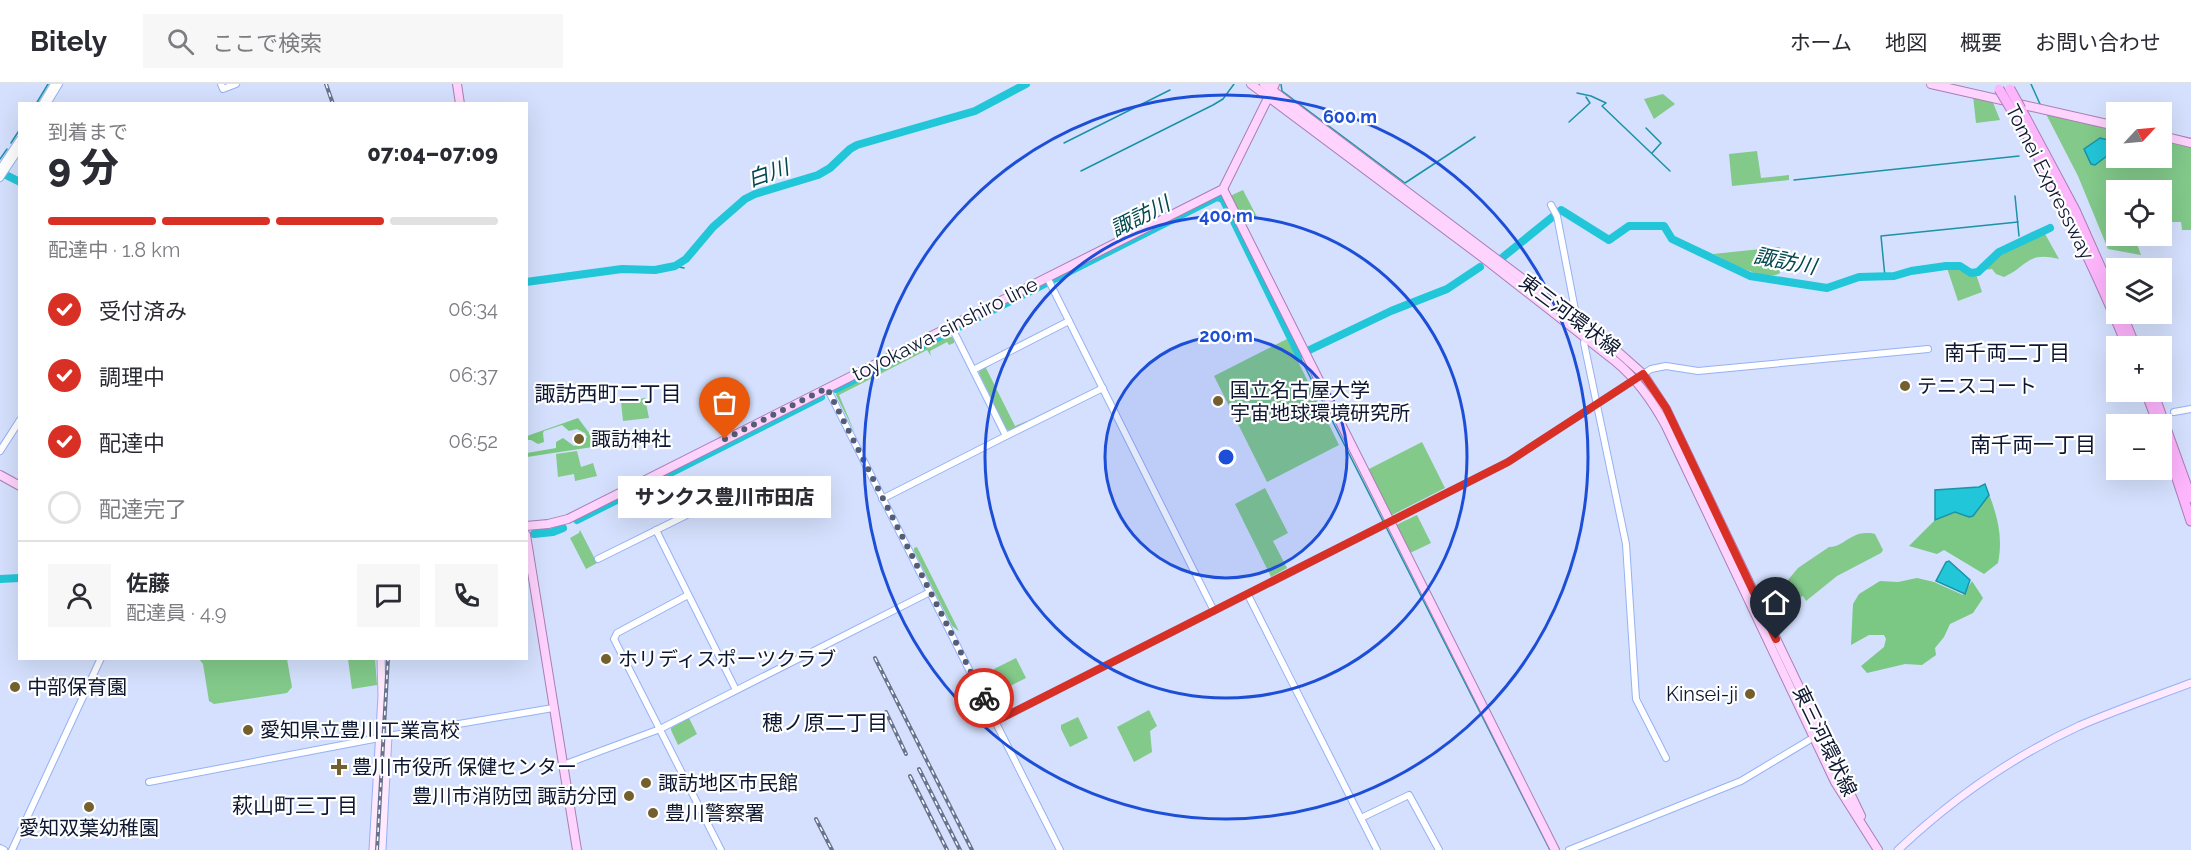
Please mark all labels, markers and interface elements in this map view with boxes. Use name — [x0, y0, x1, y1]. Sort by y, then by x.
search box — [143, 14, 563, 68]
text: Bitely — [30, 25, 107, 58]
icon: search — [164, 25, 197, 58]
text: ここで検索 — [212, 30, 322, 56]
text: ホーム — [1790, 30, 1852, 55]
text: 地図 — [1885, 30, 1927, 55]
text: 概要 — [1960, 30, 2002, 55]
text: お問い合わせ — [2035, 30, 2161, 55]
street label: Tomei Expressway — [2000, 100, 2100, 264]
north arrow — [2106, 102, 2172, 168]
map controls — [2106, 102, 2172, 480]
text: 600 m — [1323, 106, 1377, 127]
text: 到着まで — [48, 120, 128, 144]
text: 07:04–07:09 — [367, 140, 498, 166]
text: 9 分 — [48, 144, 119, 190]
water label: 白川 — [744, 154, 794, 192]
button: locate — [2106, 180, 2172, 246]
water label: 諏訪川 — [1106, 190, 1176, 241]
text: 400 m — [1199, 205, 1253, 226]
text: 配達中 · 1.8 km — [48, 238, 180, 262]
water label: 諏訪川 — [1752, 243, 1820, 280]
button: layers — [2106, 258, 2172, 324]
street label: 東三河環状線 — [1515, 269, 1625, 361]
street label: toyokawa-sinshiro line — [848, 272, 1042, 386]
icon: check — [48, 293, 81, 326]
text: 06:34 — [448, 297, 498, 321]
text: 受付済み — [99, 298, 187, 324]
text: 200 m — [1199, 325, 1253, 346]
button: + — [2106, 336, 2172, 402]
district label: 南千両二丁目 — [1944, 340, 2070, 365]
icon: check — [48, 359, 81, 392]
text: 06:37 — [449, 363, 498, 387]
text: 調理中 — [99, 364, 165, 390]
place label: テニスコート — [1917, 374, 2037, 398]
pin — [699, 377, 750, 439]
place label: 国立名古屋大学 宇宙地球環境研究所 — [1230, 378, 1410, 425]
marker: テニスコート — [1898, 379, 1912, 393]
district label: 諏訪西町二丁目 — [535, 381, 682, 406]
icon: bag — [708, 386, 741, 419]
marker: 国立名古屋大学 宇宙地球環境研究所 — [1211, 394, 1225, 408]
button: − — [2106, 414, 2172, 480]
icon: check — [48, 425, 81, 458]
place label: 諏訪神社 — [591, 427, 671, 451]
text: 06:52 — [449, 429, 498, 453]
text: 配達中 — [99, 430, 165, 456]
marker: 諏訪神社 — [572, 432, 586, 446]
district label: 南千両一丁目 — [1970, 432, 2096, 457]
centre of rings — [1216, 447, 1236, 467]
callout: サンクス豊川市田店 — [618, 475, 831, 517]
text: サンクス豊川市田店 — [635, 485, 814, 509]
text: 配達完了 — [99, 496, 187, 522]
button: person — [48, 564, 111, 627]
button: chat — [357, 564, 420, 627]
button: phone — [435, 564, 498, 627]
text: 佐藤 — [126, 570, 170, 596]
pin — [1750, 577, 1801, 639]
icon: home — [1759, 586, 1792, 619]
text: 配達員 · 4.9 — [126, 601, 226, 625]
place label: ホリディスポーツクラブ — [618, 647, 836, 671]
marker: ホリディスポーツクラブ — [599, 652, 613, 666]
courier — [954, 668, 1014, 728]
place label: 中部保育園 — [27, 675, 127, 699]
marker: 中部保育園 — [8, 680, 22, 694]
icon: bike — [968, 682, 1001, 715]
place label: Kinsei-ji — [1666, 682, 1738, 706]
street label: 東三河環状線 — [1788, 682, 1862, 800]
marker: Kinsei-ji — [1743, 687, 1757, 701]
district label: 穂ノ原二丁目 — [762, 710, 888, 735]
place label: 愛知県立豊川工業高校 — [260, 718, 460, 742]
marker: 愛知県立豊川工業高校 — [241, 723, 255, 737]
place label: 豊川市役所 保健センター — [352, 755, 577, 779]
marker: 豊川市役所 保健センター — [330, 758, 348, 776]
place label: 諏訪地区市民館 — [658, 771, 798, 795]
marker: 諏訪地区市民館 — [639, 776, 653, 790]
place label: 豊川市消防団 諏訪分団 — [412, 784, 617, 808]
marker: 豊川市消防団 諏訪分団 — [622, 789, 636, 803]
district label: 萩山町三丁目 — [232, 793, 358, 818]
marker: 愛知双葉幼稚園 — [82, 800, 96, 814]
place label: 豊川警察署 — [665, 801, 765, 825]
marker: 豊川警察署 — [646, 806, 660, 820]
place label: 愛知双葉幼稚園 — [19, 816, 159, 840]

